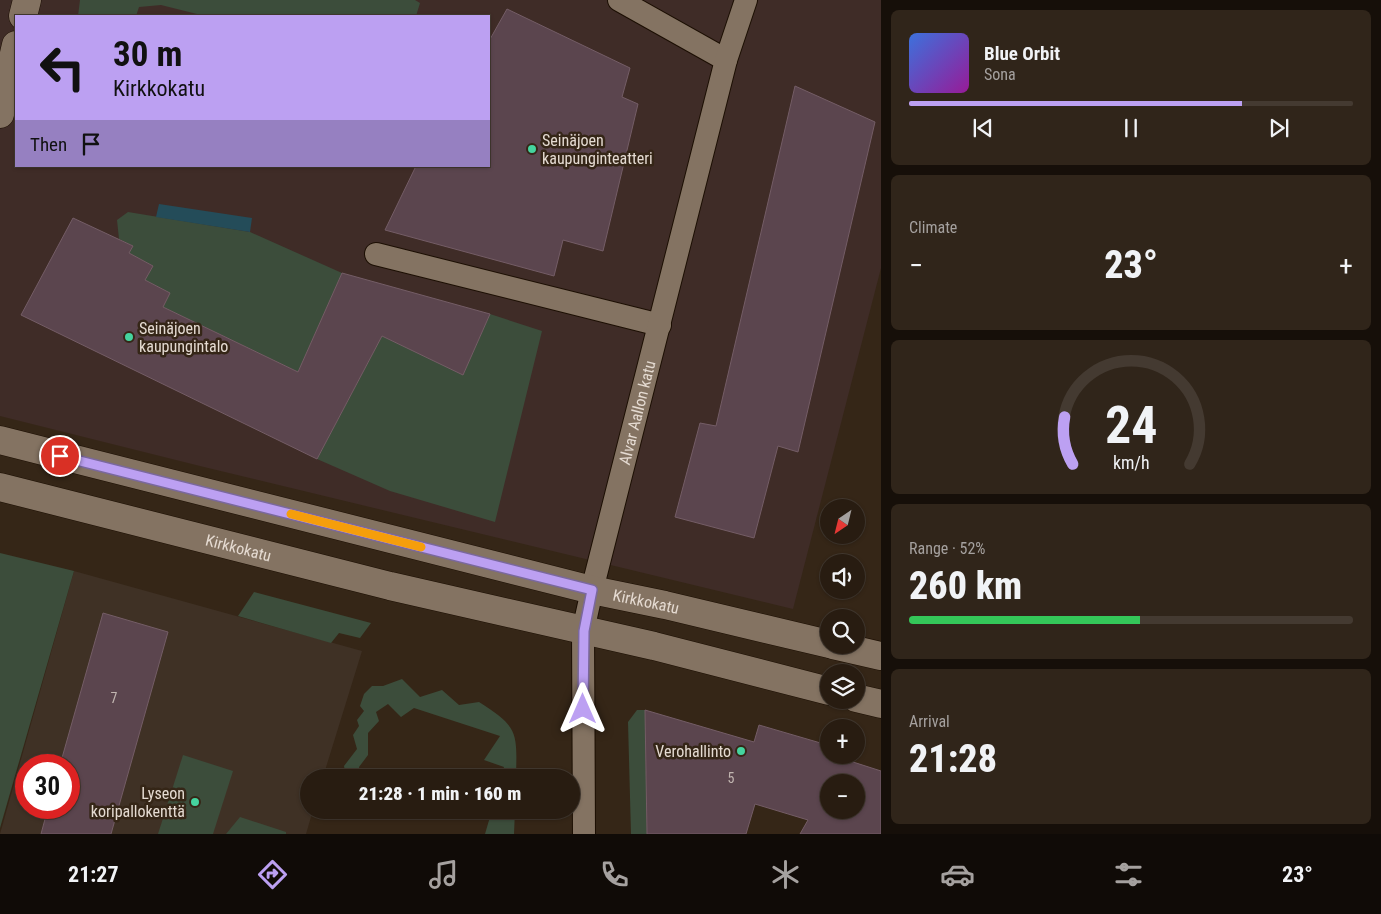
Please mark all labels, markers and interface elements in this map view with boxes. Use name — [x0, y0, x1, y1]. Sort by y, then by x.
text: 30 m — [113, 34, 182, 75]
icon: left — [30, 35, 95, 100]
text: Blue Orbit — [984, 42, 1060, 65]
text: Sona — [984, 65, 1016, 84]
text: Kirkkokatu — [113, 76, 205, 101]
icon: previous — [969, 114, 997, 142]
icon: pause — [1117, 114, 1145, 142]
icon: next — [1265, 114, 1293, 142]
icon: arrive — [77, 130, 105, 158]
place label: Seinäjoen kaupunginteatteri — [542, 131, 653, 168]
text: Then — [30, 133, 67, 156]
marker: Seinäjoen kaupunginteatteri — [526, 143, 538, 155]
text: Climate — [909, 218, 957, 237]
text: 23° — [1104, 243, 1158, 287]
text: − — [909, 249, 923, 282]
text: + — [1339, 249, 1353, 282]
place label: Seinäjoen kaupungintalo — [139, 319, 228, 356]
marker: Seinäjoen kaupungintalo — [123, 331, 135, 343]
street label: Alvar Aallon katu — [615, 358, 659, 467]
text: 24 — [1105, 395, 1157, 456]
pin — [39, 435, 81, 477]
icon: arrive — [46, 442, 74, 470]
text: km/h — [1113, 452, 1149, 473]
north arrow — [820, 499, 865, 544]
map controls — [820, 499, 865, 819]
street label: Kirkkokatu — [204, 530, 273, 565]
text: Range · 52% — [909, 539, 985, 558]
button: sound — [820, 554, 865, 599]
text: 260 km — [909, 564, 1022, 608]
street label: Kirkkokatu — [611, 585, 681, 618]
button: search — [820, 609, 865, 654]
button: layers — [820, 664, 865, 709]
position arrow — [556, 682, 608, 734]
house number: 7 — [111, 690, 118, 706]
text: Arrival — [909, 712, 950, 731]
button: + — [820, 719, 865, 764]
text: 21:28 — [909, 737, 997, 781]
place label: Verohallinto — [655, 742, 731, 761]
marker: Verohallinto — [735, 745, 747, 757]
speed limit sign: 30 — [15, 754, 80, 819]
house number: 5 — [728, 770, 735, 786]
button: − — [820, 774, 865, 819]
text: 21:28 · 1 min · 160 m — [359, 782, 521, 805]
place label: Lyseon koripallokenttä — [91, 784, 185, 821]
marker: Lyseon koripallokenttä — [189, 796, 201, 808]
icon: directions — [255, 857, 290, 892]
icon: music — [426, 857, 461, 892]
icon: phone — [597, 857, 632, 892]
icon: climate — [768, 857, 803, 892]
icon: car — [940, 857, 975, 892]
icon: filters — [1111, 857, 1146, 892]
text: 21:27 — [68, 862, 119, 887]
text: 23° — [1282, 862, 1313, 887]

